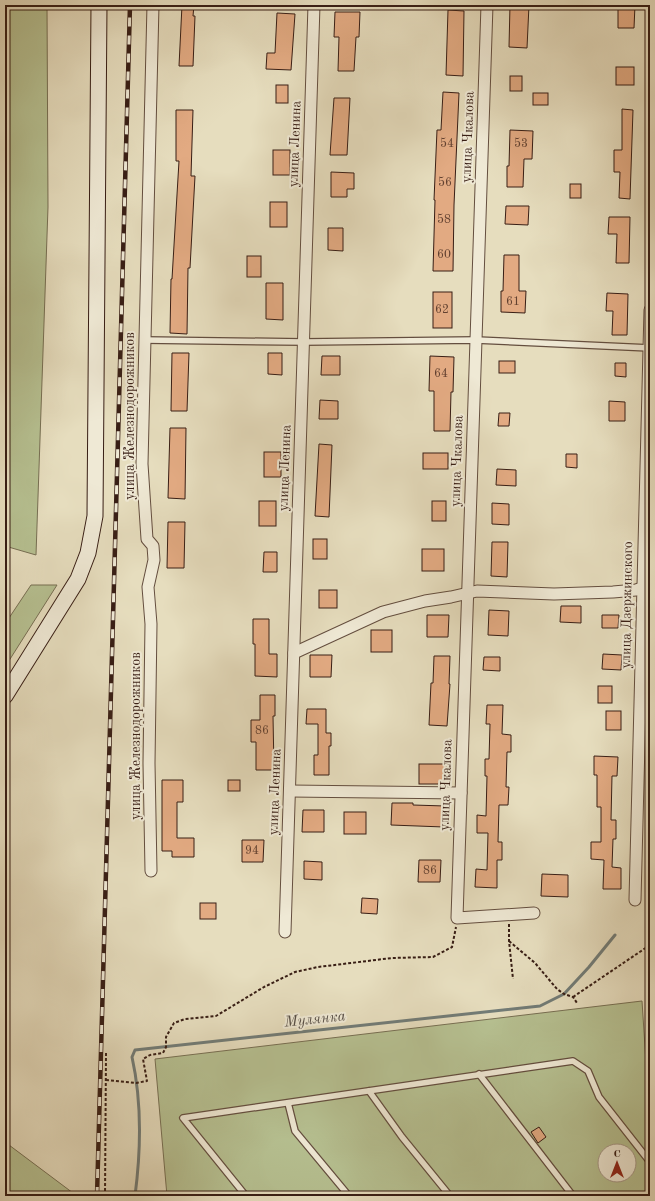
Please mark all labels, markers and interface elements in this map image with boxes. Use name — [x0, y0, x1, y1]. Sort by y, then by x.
street label: улица Чкалова — [459, 91, 477, 183]
street label: улица Ленина — [286, 100, 304, 188]
house number: 54 — [440, 137, 454, 150]
house number: 53 — [514, 137, 528, 150]
house number: 56 — [438, 176, 452, 189]
house number: 58 — [437, 213, 451, 226]
house number: 60 — [437, 249, 451, 261]
house number: 61 — [506, 296, 520, 308]
house number: 62 — [435, 304, 449, 316]
street label: улица Железнодорожников — [123, 332, 137, 500]
house number: 64 — [434, 368, 448, 380]
street label: улица Чкалова — [448, 415, 466, 507]
street label: улица Ленина — [276, 424, 294, 512]
street label: улица Дзержинского — [619, 541, 635, 669]
street label: улица Железнодорожников — [129, 652, 143, 820]
house number: 86 — [255, 725, 269, 737]
street label: улица Чкалова — [437, 739, 455, 831]
street label: улица Ленина — [266, 748, 284, 836]
house number: 94 — [245, 845, 259, 857]
house number: 86 — [423, 865, 437, 877]
water label: Мулянка — [282, 1009, 347, 1031]
north arrow — [597, 1143, 637, 1183]
text: С — [613, 1149, 621, 1160]

